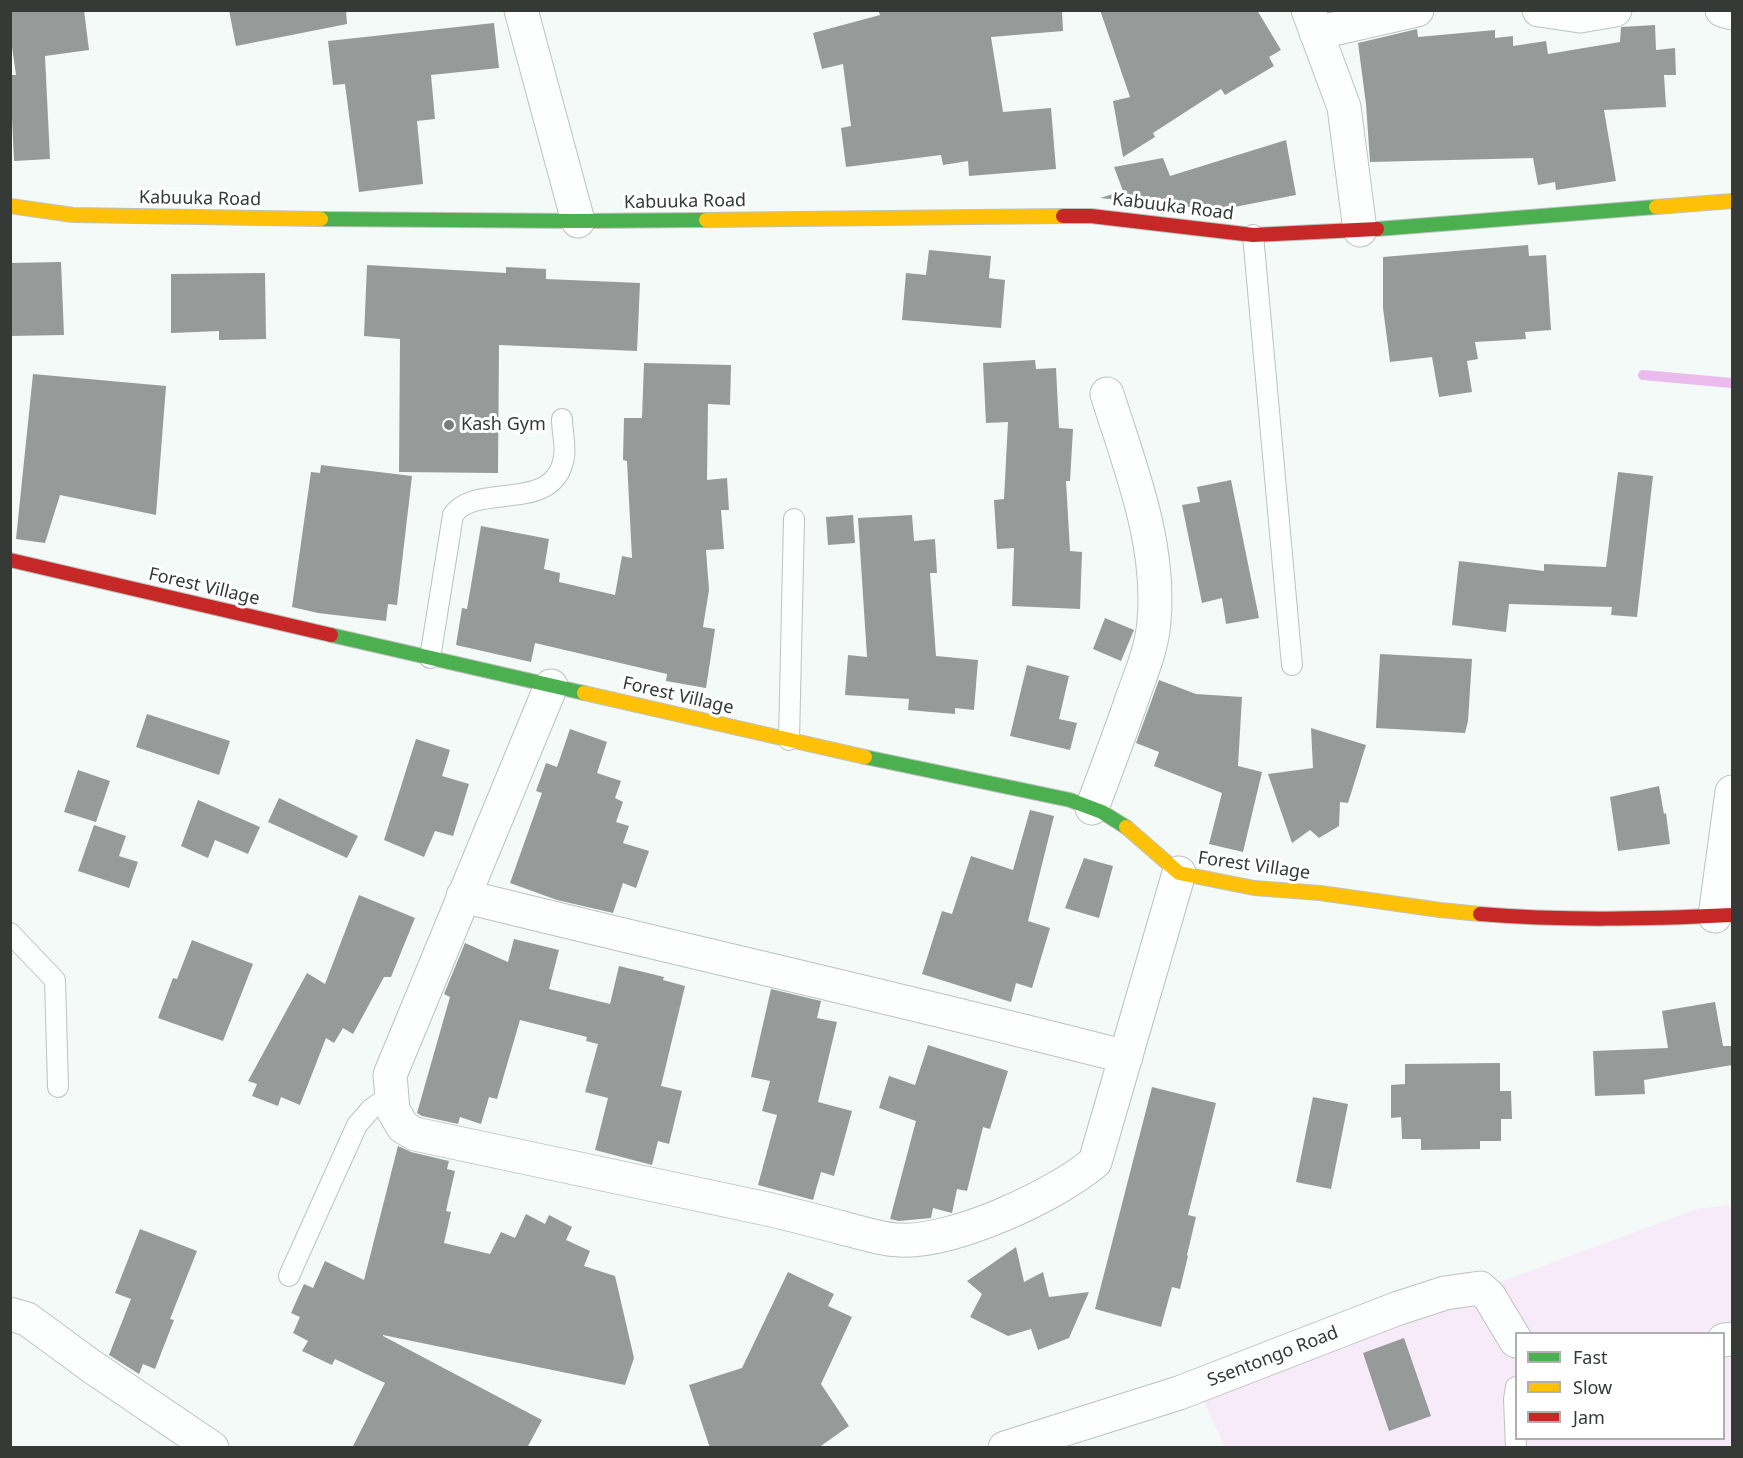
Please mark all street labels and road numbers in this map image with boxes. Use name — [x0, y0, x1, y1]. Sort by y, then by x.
street label: Kabuuka Road — [139, 187, 261, 211]
street label: Kabuuka Road — [1111, 189, 1235, 225]
street label: Kabuuka Road — [624, 190, 746, 214]
street label: Forest Village — [146, 564, 262, 610]
street label: Forest Village — [620, 673, 736, 719]
street label: Forest Village — [1196, 847, 1312, 885]
street label: Ssentongo Road — [1205, 1322, 1341, 1392]

